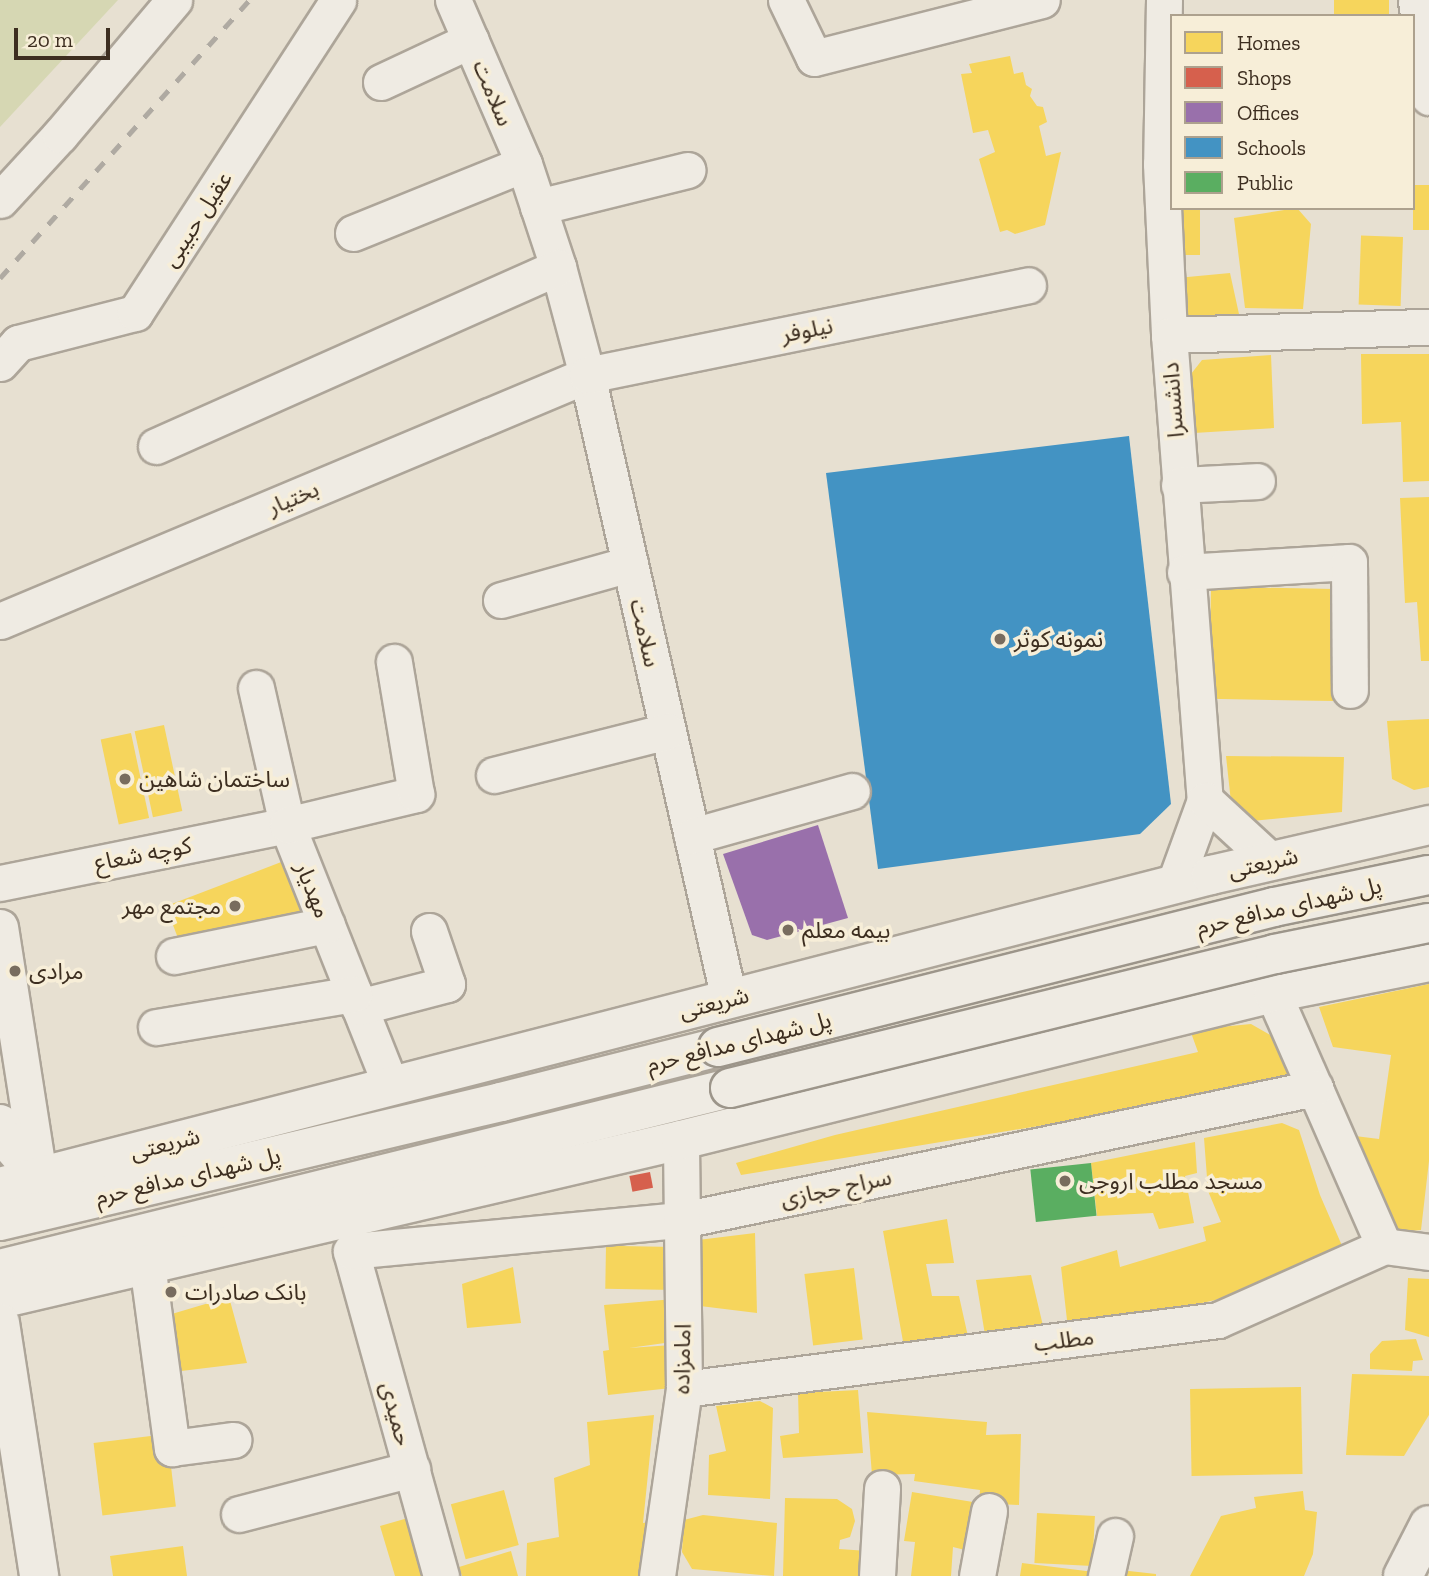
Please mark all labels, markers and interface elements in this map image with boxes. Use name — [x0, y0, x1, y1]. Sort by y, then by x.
scale bar — [18, 14, 114, 58]
legend — [1170, 14, 1415, 210]
text: 20 m — [27, 27, 73, 52]
text: Homes — [1237, 30, 1300, 55]
street label: سلامت — [467, 56, 519, 130]
text: Shops — [1237, 65, 1291, 90]
text: Offices — [1237, 100, 1299, 125]
text: Schools — [1237, 135, 1306, 160]
street label: عقیل حبیبی — [156, 166, 238, 272]
text: Public — [1237, 170, 1293, 195]
street label: نیلوفر — [779, 312, 835, 348]
street label: دانشسرا — [1157, 361, 1189, 439]
street label: بختیار — [263, 475, 323, 521]
street label: سلامت — [624, 596, 666, 670]
place label: نمونه کوثر — [1014, 625, 1103, 653]
marker: نمونه کوثر — [992, 631, 1008, 647]
place label: ساختمان شاهین — [139, 765, 290, 793]
marker: ساختمان شاهین — [117, 771, 133, 787]
street label: کوچه شعاع — [92, 831, 194, 877]
street label: شریعتی — [1225, 842, 1301, 884]
street label: مهدیار — [289, 858, 337, 922]
street label: پل شهدای مدافع حرم — [1194, 871, 1384, 941]
place label: مجتمع مهر — [122, 892, 221, 920]
marker: مجتمع مهر — [227, 898, 243, 914]
place label: بیمه معلم — [802, 916, 890, 944]
marker: بیمه معلم — [780, 922, 796, 938]
place label: مرادی — [29, 957, 84, 985]
marker: مرادی — [7, 963, 23, 979]
street label: شریعتی — [676, 981, 752, 1025]
street label: پل شهدای مدافع حرم — [644, 1006, 834, 1078]
street label: شریعتی — [127, 1122, 203, 1166]
street label: پل شهدای مدافع حرم — [93, 1141, 283, 1211]
street label: سراج حجازی — [778, 1163, 894, 1213]
place label: مسجد مطلب اروجی — [1079, 1167, 1263, 1195]
marker: مسجد مطلب اروجی — [1057, 1173, 1073, 1189]
place label: بانک صادرات — [185, 1278, 306, 1306]
marker: بانک صادرات — [163, 1284, 179, 1300]
street label: امامزاده — [668, 1323, 696, 1395]
street label: مطلب — [1032, 1323, 1096, 1357]
street label: حمیدی — [374, 1379, 418, 1449]

